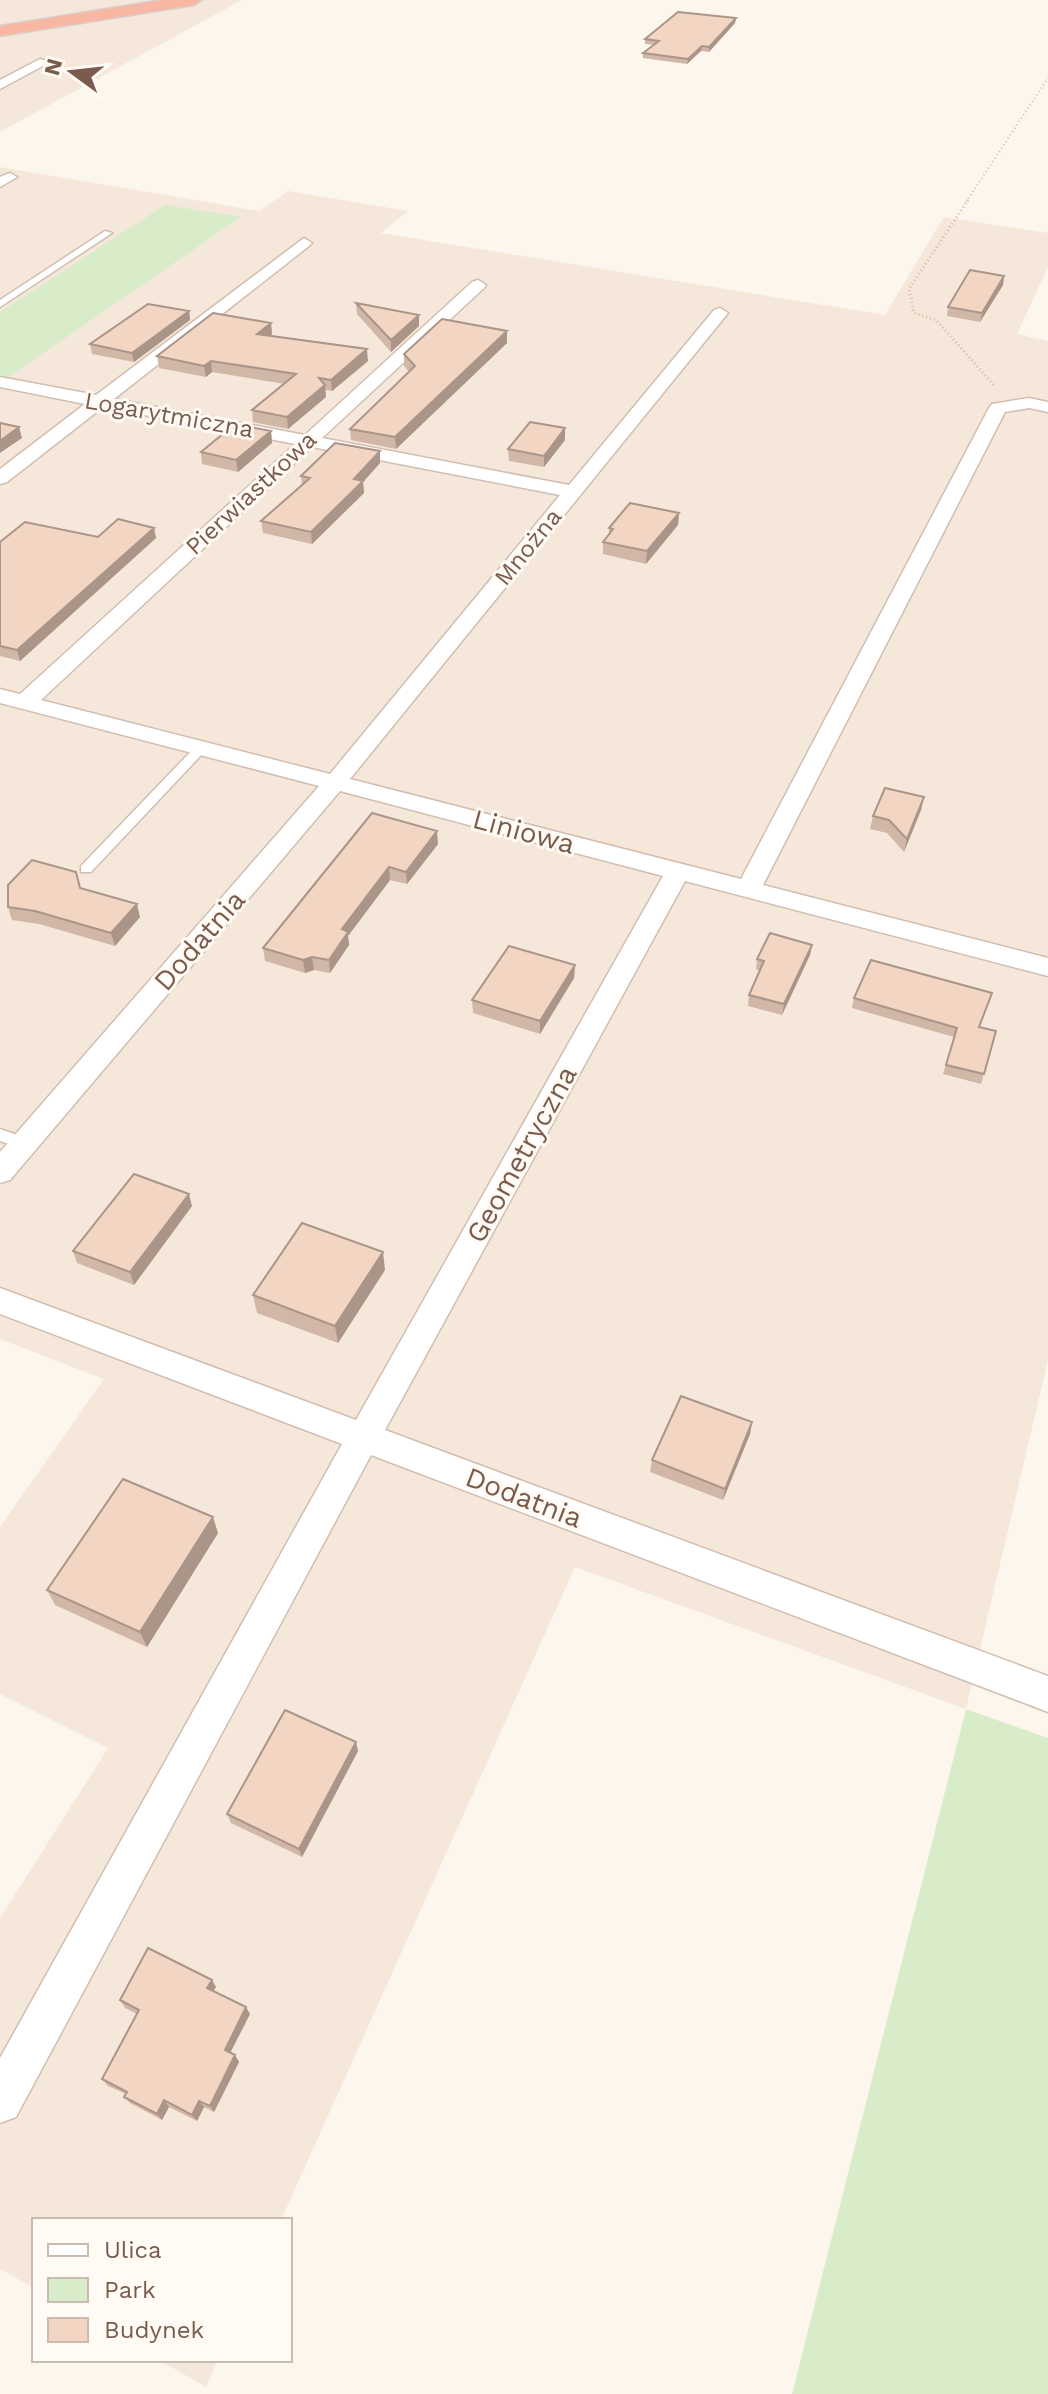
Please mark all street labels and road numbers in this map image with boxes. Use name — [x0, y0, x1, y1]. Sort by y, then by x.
street label: Logarytmiczna — [82, 386, 256, 444]
street label: Pierwiastkowa — [180, 425, 322, 561]
street label: Mnożna — [489, 503, 567, 591]
street label: Liniowa — [469, 802, 579, 861]
street label: Dodatnia — [147, 883, 252, 997]
street label: Geometryczna — [459, 1060, 584, 1248]
street label: Dodatnia — [461, 1460, 587, 1535]

